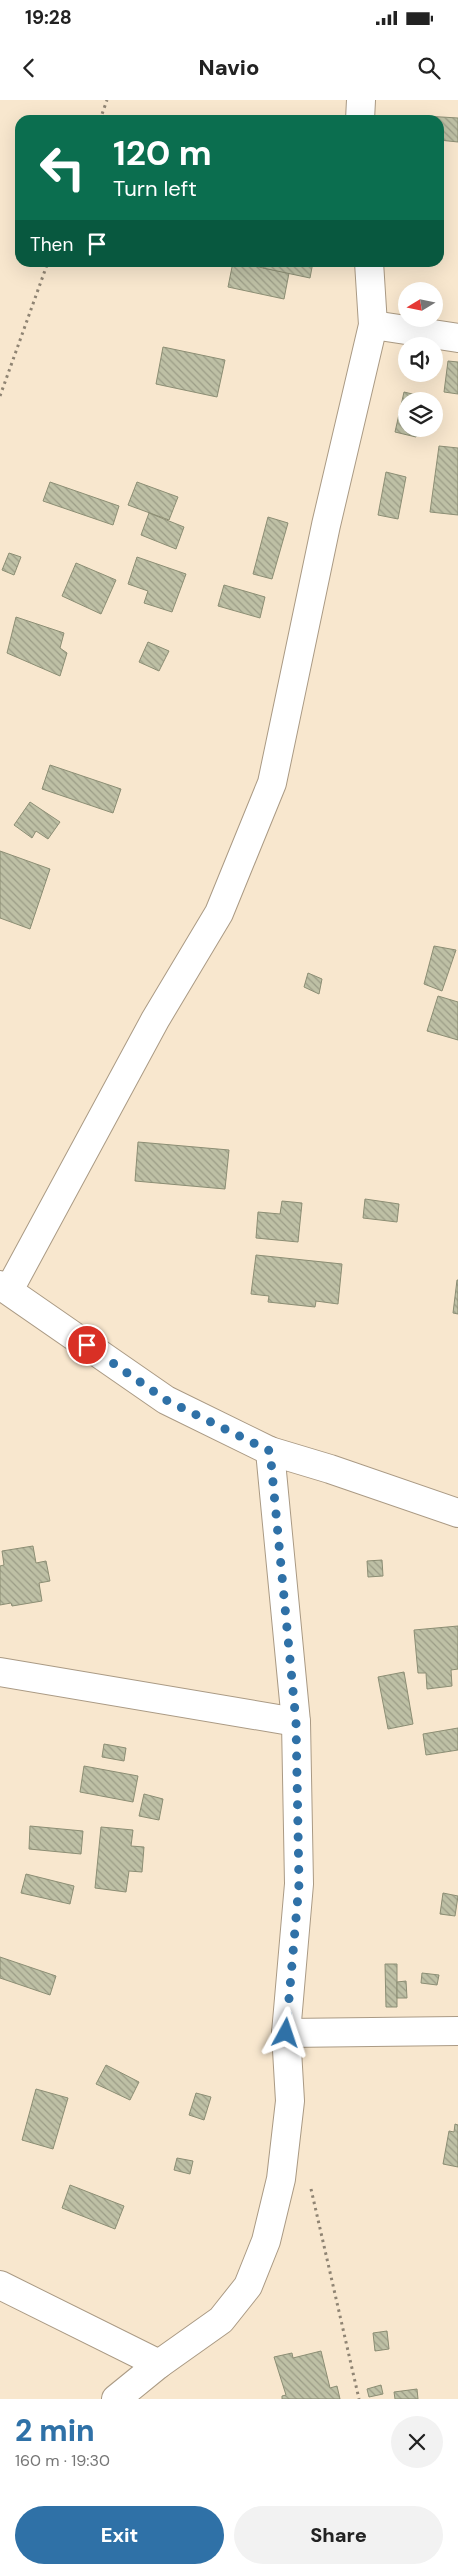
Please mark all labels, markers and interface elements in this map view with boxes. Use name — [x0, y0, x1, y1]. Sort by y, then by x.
text: 19:28 — [25, 5, 72, 30]
text: Navio — [199, 53, 259, 82]
icon: back — [15, 54, 43, 82]
icon: search — [415, 54, 443, 82]
text: 120 m — [113, 130, 212, 176]
icon: left — [30, 135, 95, 200]
text: Turn left — [113, 174, 197, 203]
icon: arrive — [83, 230, 111, 258]
text: Then — [30, 232, 73, 257]
north arrow — [398, 282, 442, 328]
map controls — [398, 282, 443, 437]
button: sound — [398, 337, 443, 382]
button: layers — [398, 392, 443, 437]
pin — [66, 1324, 108, 1366]
icon: arrive — [73, 1331, 101, 1359]
position arrow — [259, 2006, 311, 2058]
text: 2 min — [15, 2411, 95, 2450]
button: close — [391, 2416, 443, 2468]
text: 160 m · 19:30 — [15, 2450, 110, 2471]
button: Exit — [15, 2506, 224, 2564]
button: Share — [234, 2506, 443, 2564]

